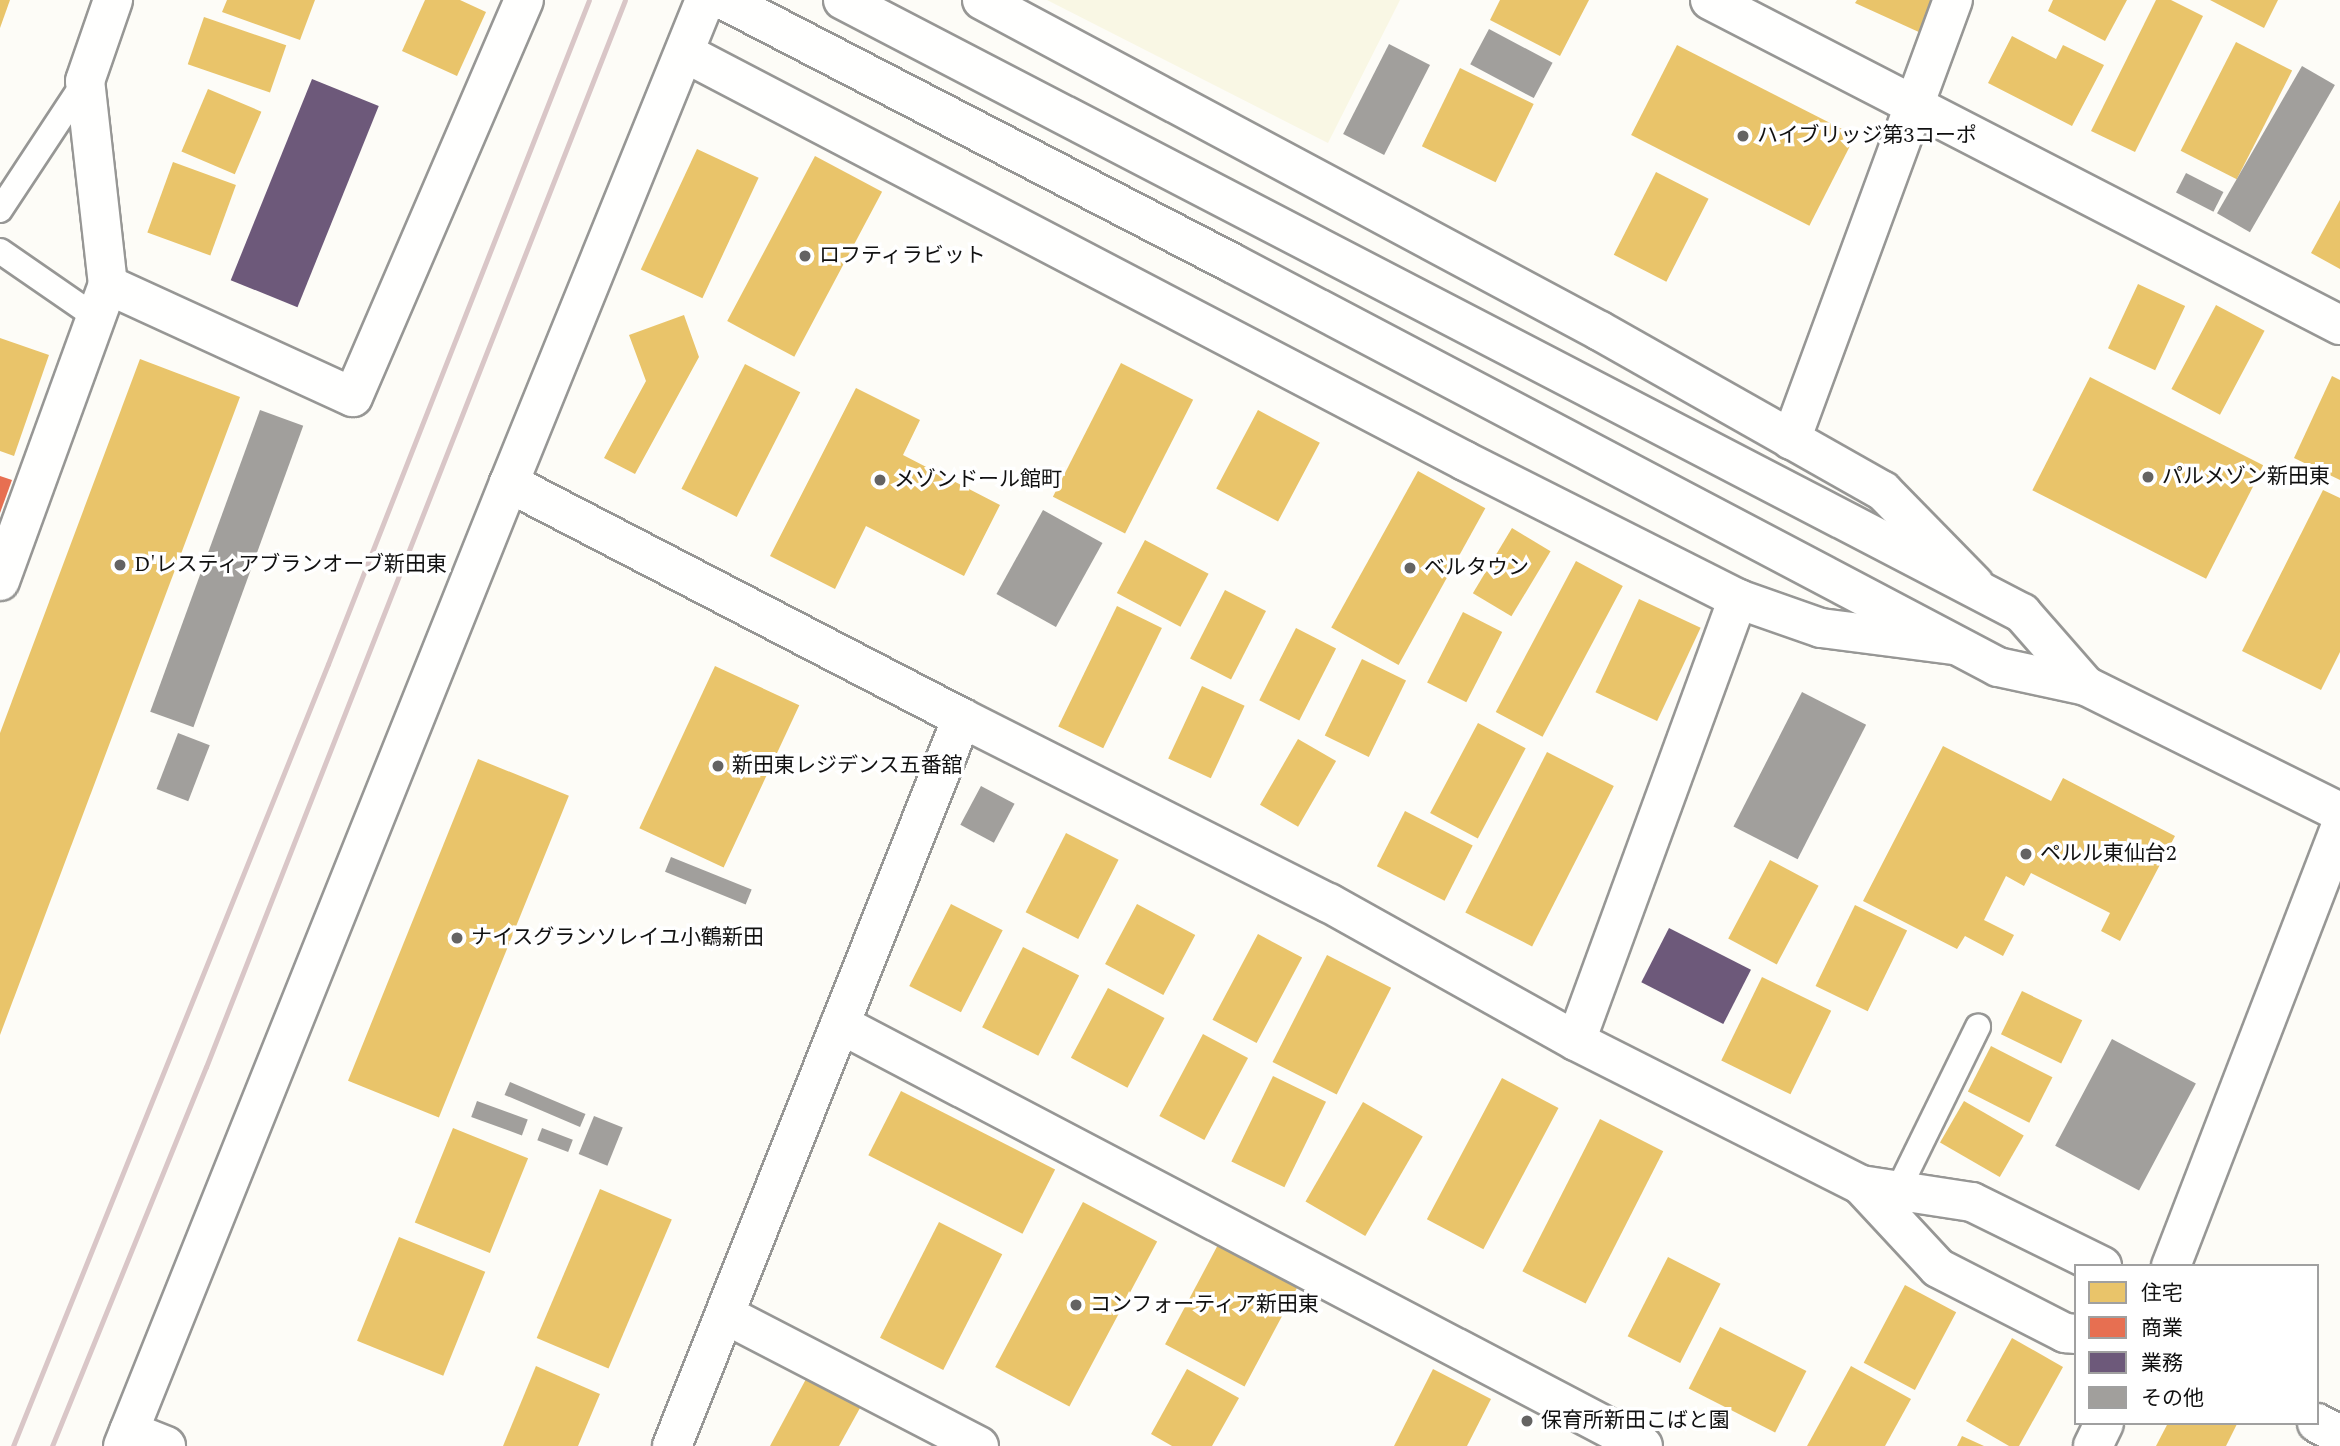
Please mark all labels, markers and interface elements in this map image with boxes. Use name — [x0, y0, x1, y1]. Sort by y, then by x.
place label: ハイブリッジ第3コーポ — [1757, 123, 1977, 149]
marker: ハイブリッジ第3コーポ — [1735, 128, 1751, 144]
place label: ロフティラビット — [819, 243, 987, 269]
marker: ロフティラビット — [797, 248, 813, 264]
place label: パルメゾン新田東 — [2162, 464, 2330, 490]
place label: メゾンドール館町 — [894, 467, 1062, 493]
marker: パルメゾン新田東 — [2140, 469, 2156, 485]
marker: メゾンドール館町 — [872, 472, 888, 488]
place label: D'レスティアブランオーブ新田東 — [134, 552, 450, 578]
place label: ベルタウン — [1424, 555, 1529, 581]
marker: D'レスティアブランオーブ新田東 — [112, 557, 128, 573]
marker: ベルタウン — [1402, 560, 1418, 576]
place label: 新田東レジデンス五番舘 — [732, 753, 963, 779]
marker: 新田東レジデンス五番舘 — [710, 758, 726, 774]
place label: ペルル東仙台2 — [2040, 841, 2176, 867]
marker: ペルル東仙台2 — [2018, 846, 2034, 862]
place label: ナイスグランソレイユ小鶴新田 — [471, 925, 765, 951]
marker: ナイスグランソレイユ小鶴新田 — [449, 930, 465, 946]
legend — [2074, 1264, 2319, 1425]
text: 住宅 — [2141, 1278, 2183, 1310]
place label: コンフォーティア新田東 — [1090, 1292, 1321, 1318]
marker: コンフォーティア新田東 — [1068, 1297, 1084, 1313]
text: 商業 — [2141, 1313, 2183, 1345]
text: 業務 — [2141, 1348, 2183, 1380]
text: その他 — [2141, 1383, 2204, 1415]
place label: 保育所新田こばと園 — [1541, 1408, 1730, 1434]
marker: 保育所新田こばと園 — [1519, 1413, 1535, 1429]

